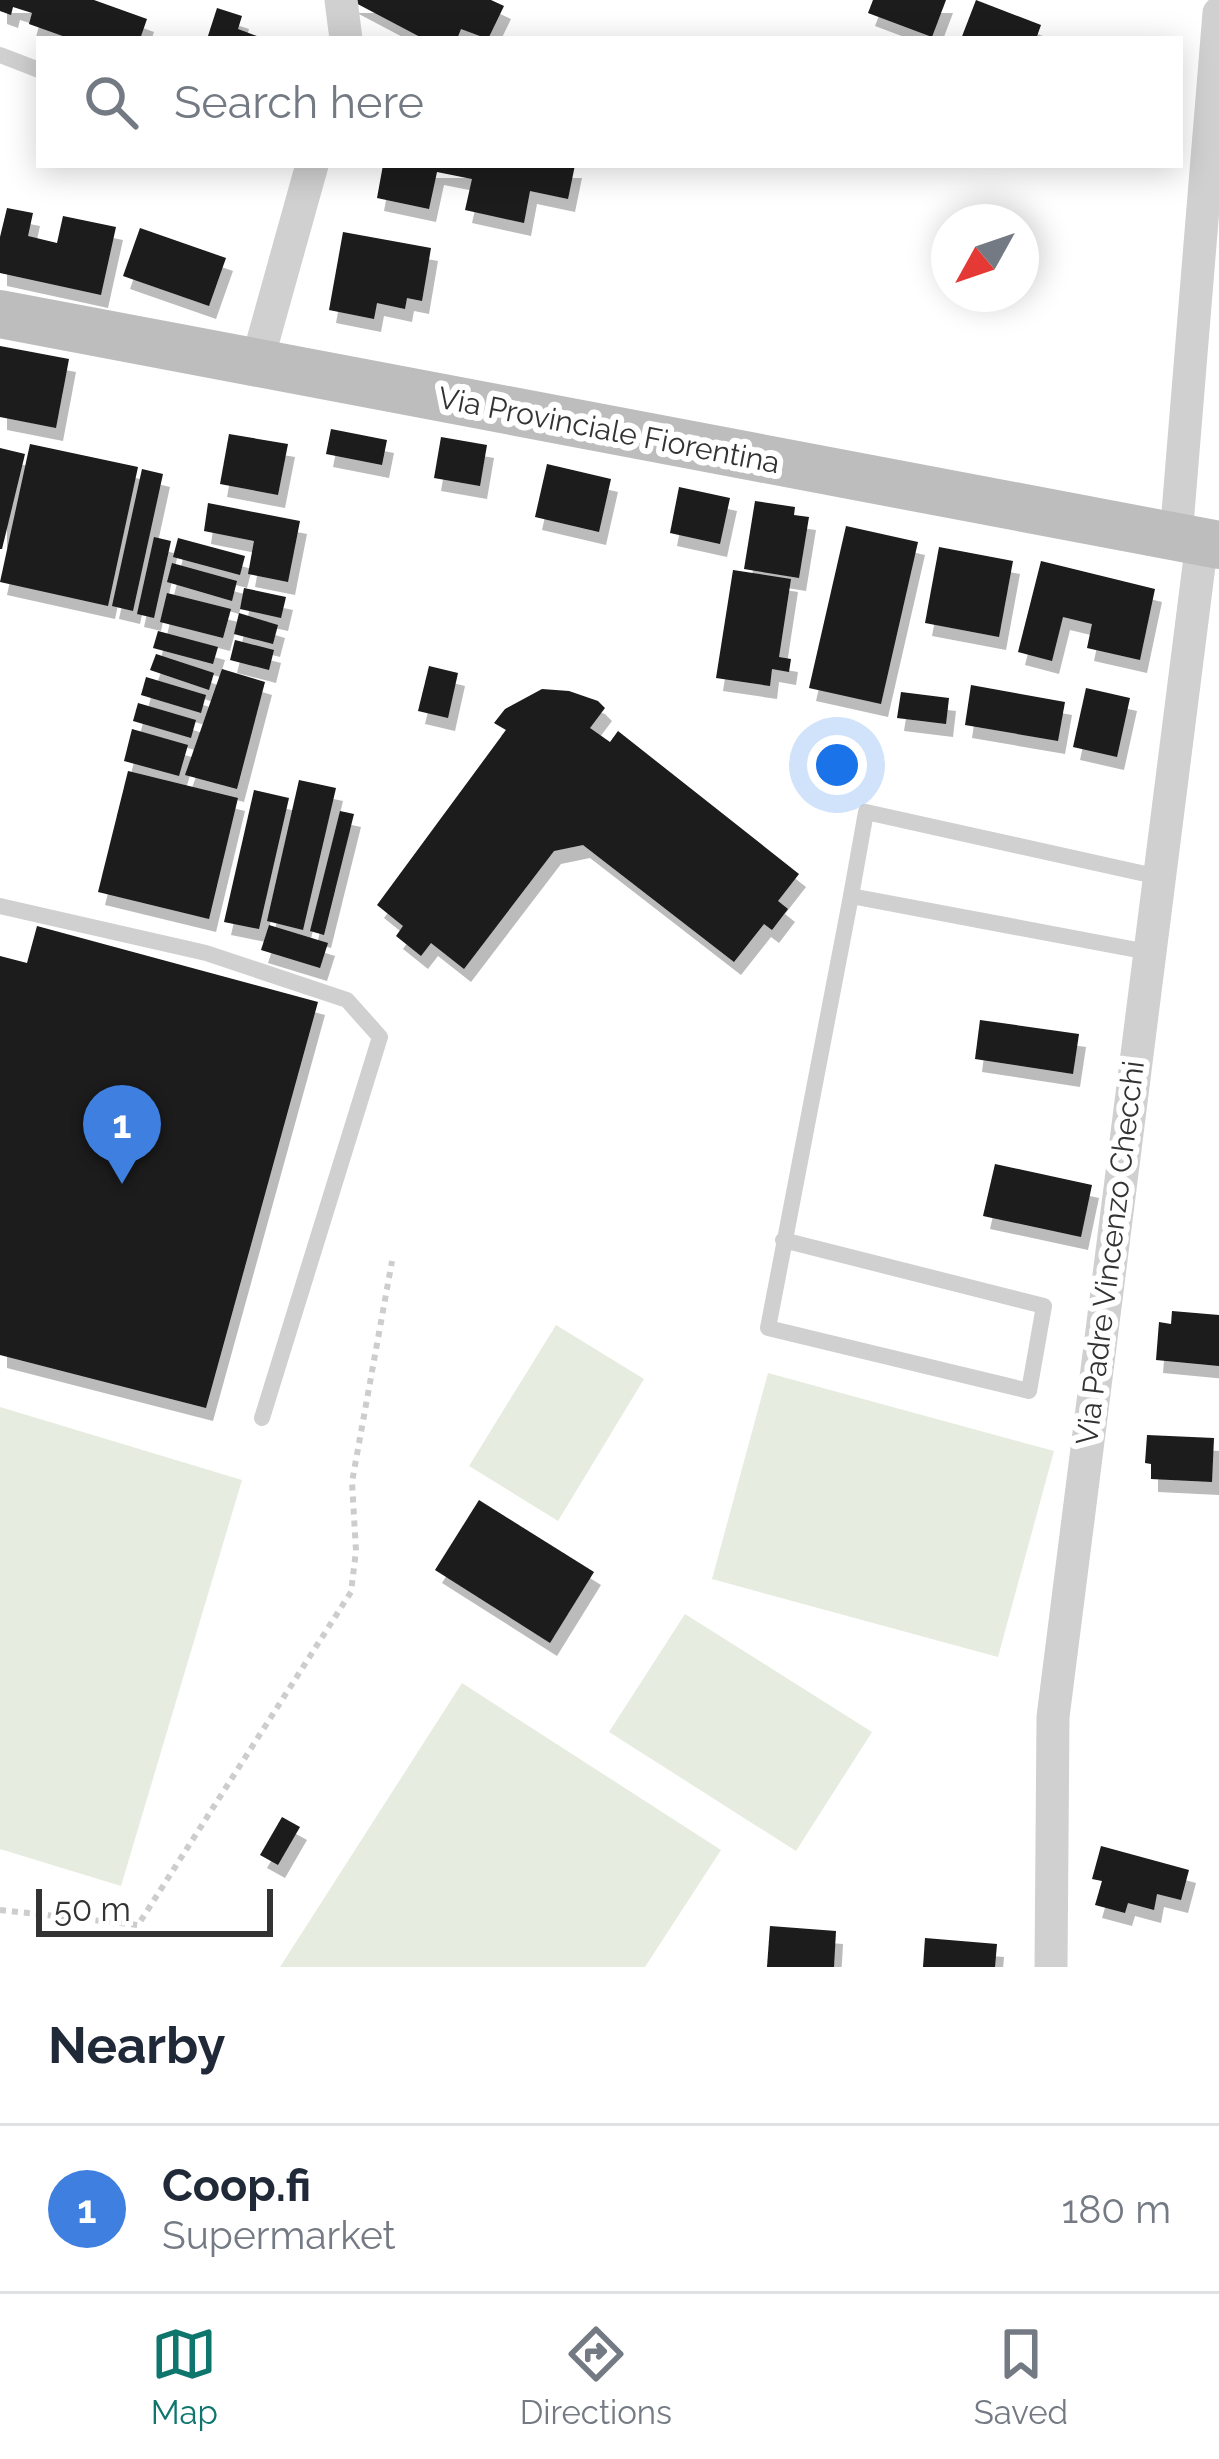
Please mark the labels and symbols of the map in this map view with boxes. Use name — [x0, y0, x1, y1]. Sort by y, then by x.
north arrow — [931, 204, 1039, 312]
street label: Via Provinciale Fiorentina — [435, 380, 783, 480]
your location — [807, 735, 867, 795]
street label: Via Padre Vincenzo Checchi — [1069, 1059, 1151, 1447]
pin: 1 — [83, 1085, 161, 1184]
scale bar — [36, 1883, 273, 1936]

